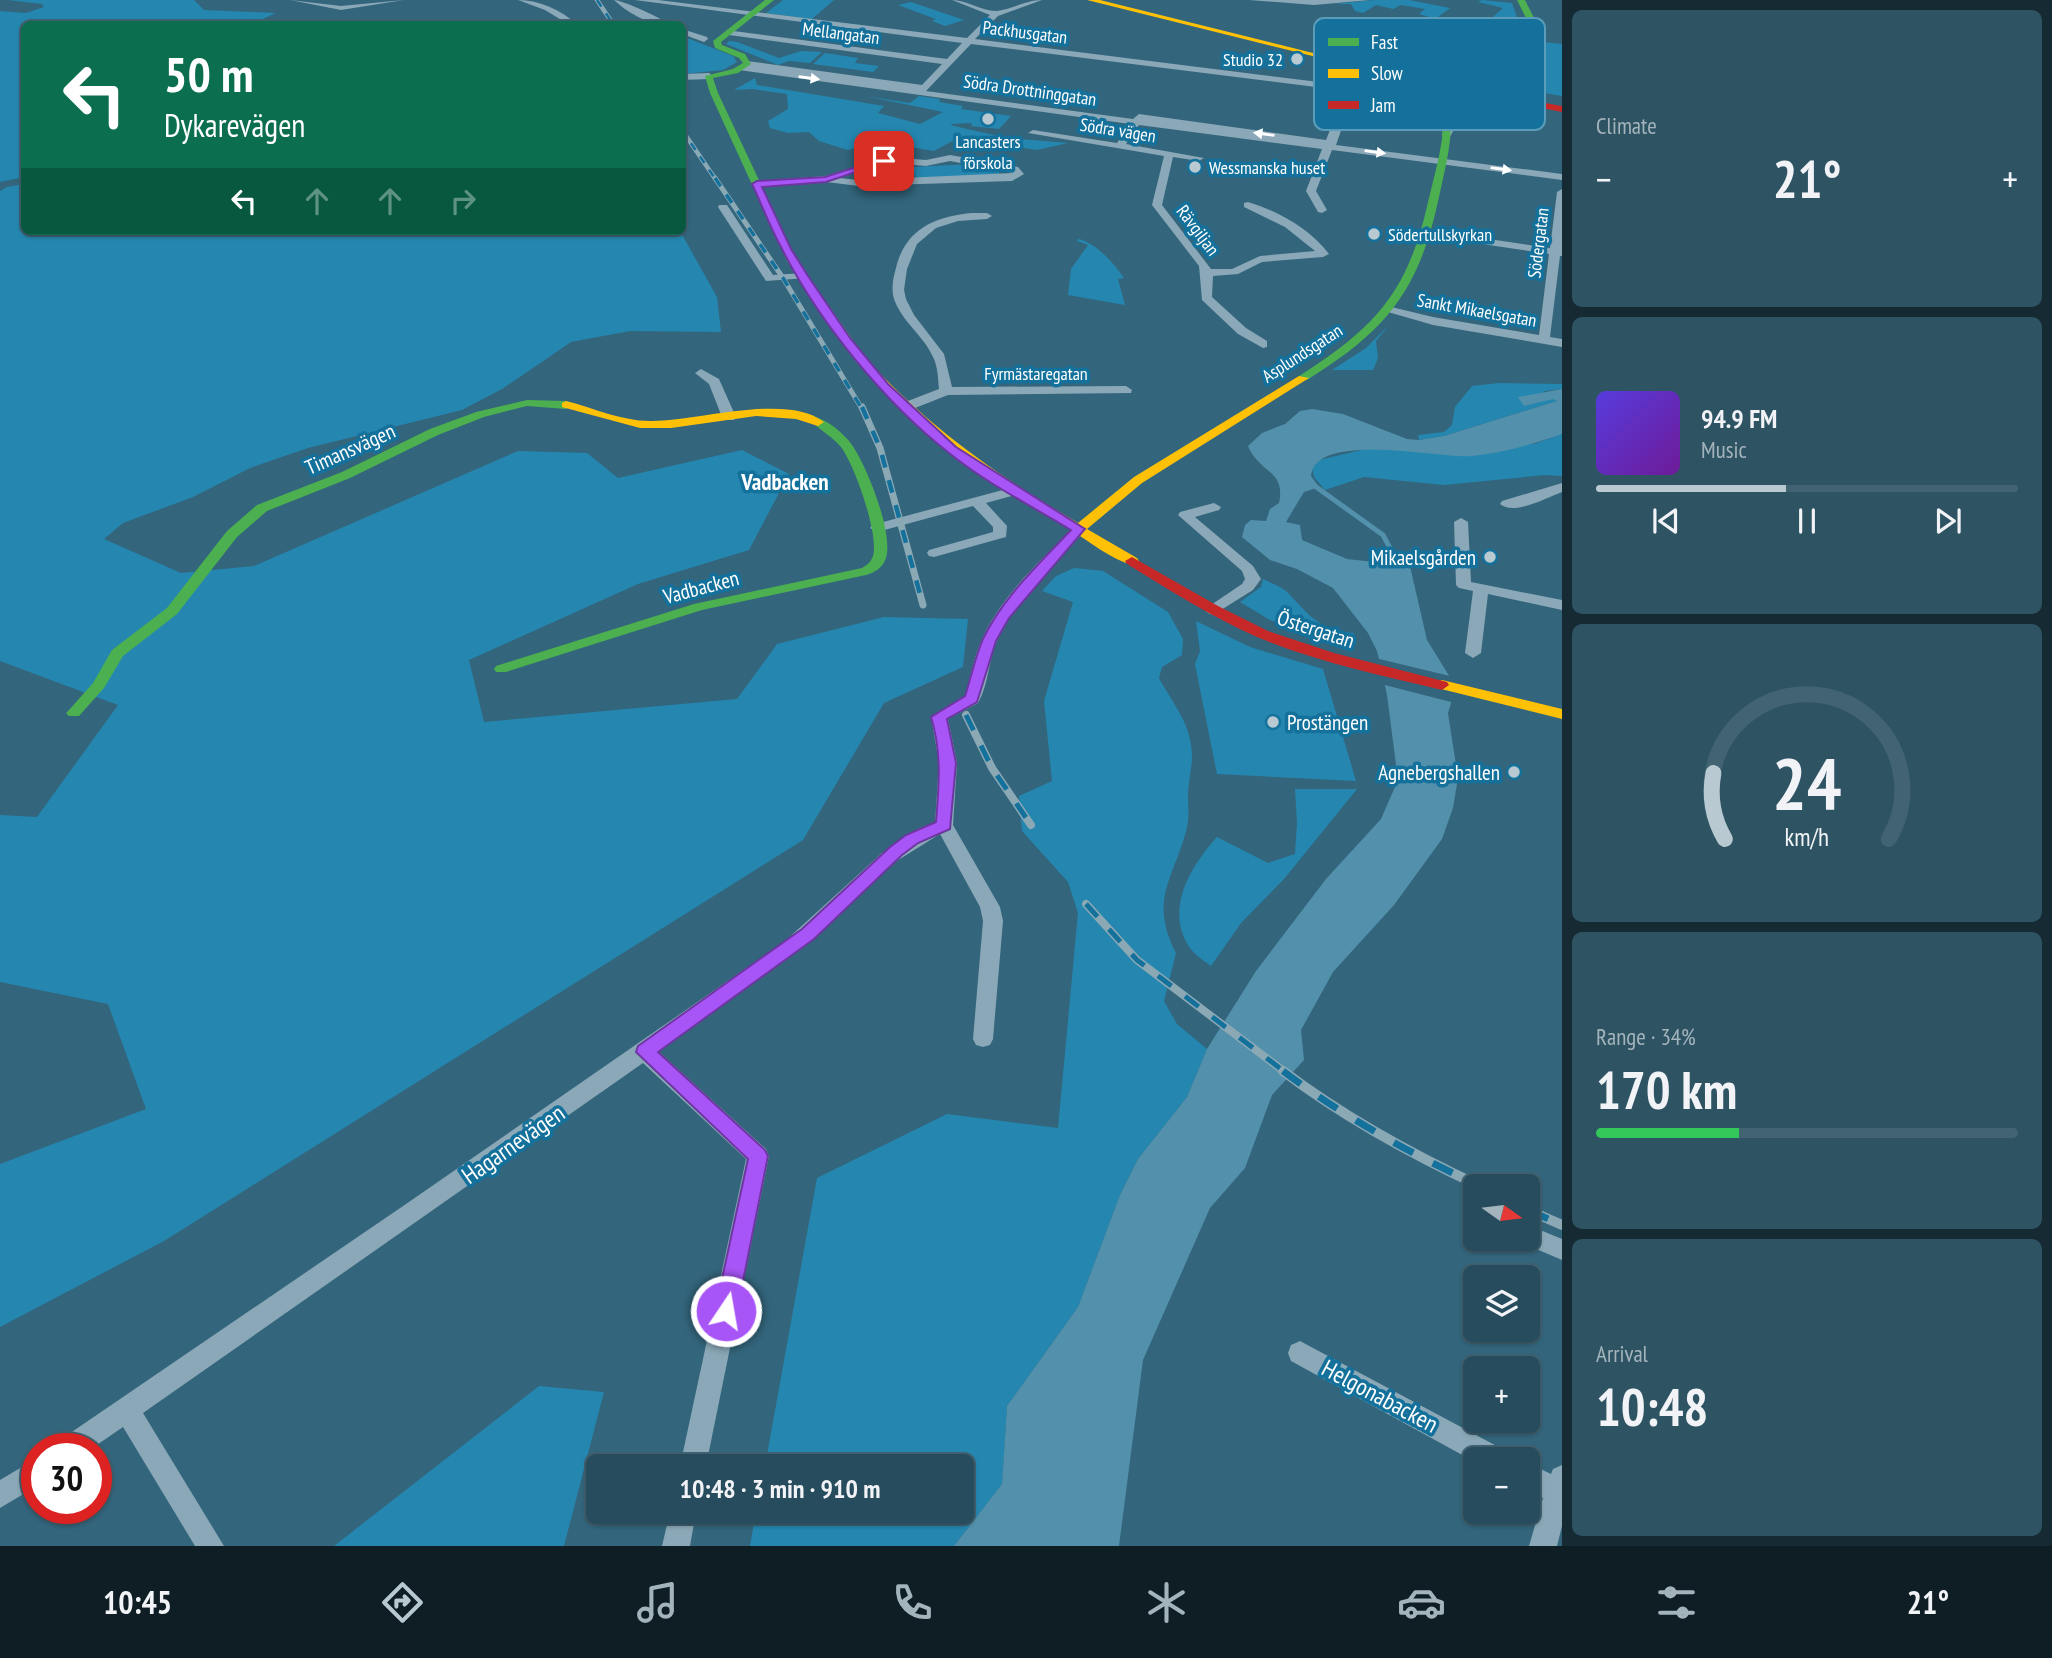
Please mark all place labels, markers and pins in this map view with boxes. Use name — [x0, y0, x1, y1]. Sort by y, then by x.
place label: Studio 32 — [1223, 48, 1283, 71]
marker: Studio 32 — [1289, 51, 1305, 67]
marker: Lancasters förskola — [980, 111, 996, 127]
place label: Lancasters förskola — [955, 130, 1021, 174]
pin — [854, 131, 914, 191]
place label: Wessmanska huset — [1209, 156, 1325, 179]
marker: Wessmanska huset — [1187, 159, 1203, 175]
place label: Södertullskyrkan — [1388, 223, 1492, 246]
marker: Södertullskyrkan — [1366, 226, 1382, 242]
place label: Mikaelsgården — [1371, 544, 1476, 571]
marker: Mikaelsgården — [1482, 549, 1498, 565]
place label: Prostängen — [1287, 709, 1368, 736]
marker: Prostängen — [1265, 714, 1281, 730]
place label: Agnebergshallen — [1378, 759, 1500, 786]
marker: Agnebergshallen — [1506, 764, 1522, 780]

